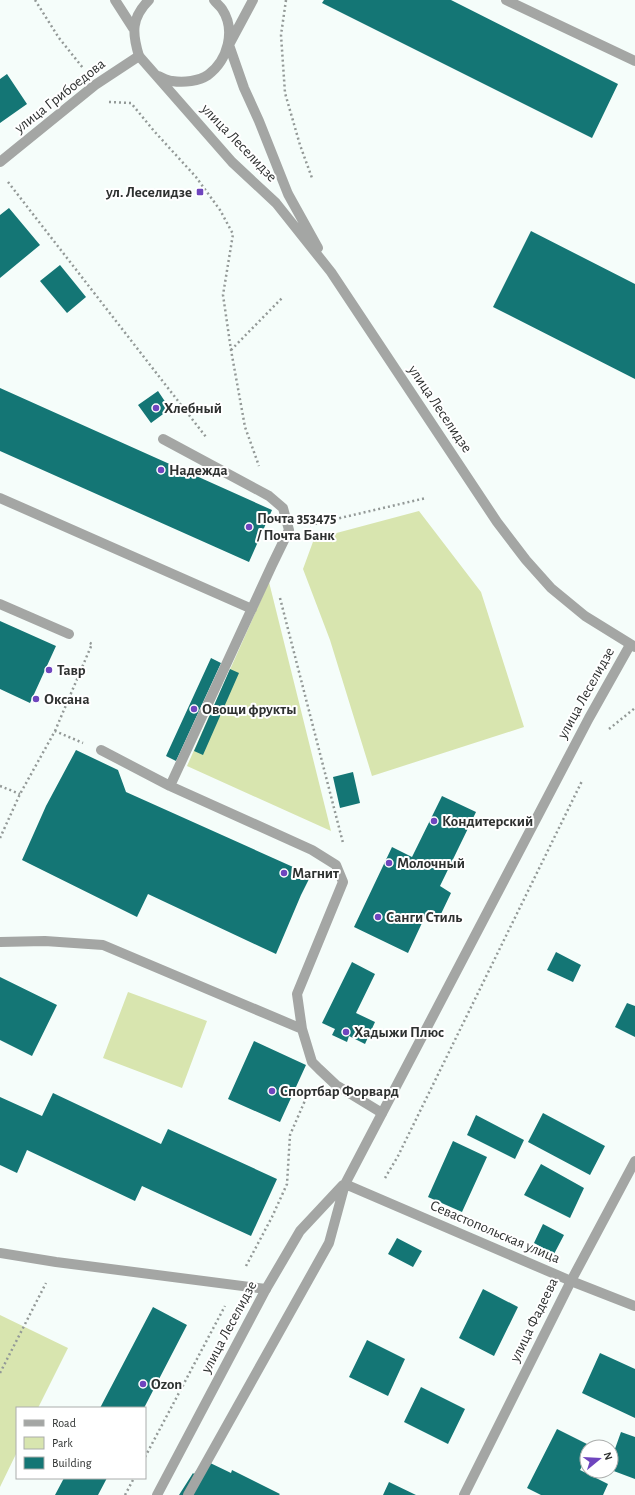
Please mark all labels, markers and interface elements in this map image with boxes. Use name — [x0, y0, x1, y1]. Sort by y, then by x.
street label: улица Грибоедова — [11, 56, 108, 136]
street label: улица Леселидзе — [198, 100, 280, 185]
place label: ул. Леселидзе — [105, 185, 192, 200]
marker: ул. Леселидзе — [195, 187, 205, 197]
street label: улица Леселидзе — [405, 362, 475, 456]
place label: Хлебный — [164, 401, 222, 416]
marker: Хлебный — [151, 403, 161, 413]
place label: Надежда — [169, 463, 228, 478]
marker: Надежда — [156, 465, 166, 475]
place label: Почта 353475 / Почта Банк — [256, 511, 337, 543]
marker: Почта 353475 / Почта Банк — [244, 522, 254, 532]
street label: улица Леселидзе — [554, 645, 617, 742]
place label: Тавр — [57, 663, 86, 678]
marker: Тавр — [44, 665, 54, 675]
place label: Оксана — [44, 692, 90, 707]
marker: Оксана — [31, 694, 41, 704]
place label: Овощи фрукты — [202, 702, 296, 717]
marker: Овощи фрукты — [189, 704, 199, 714]
place label: Кондитерский — [442, 814, 533, 829]
marker: Кондитерский — [429, 816, 439, 826]
place label: Молочный — [397, 856, 465, 871]
marker: Молочный — [384, 858, 394, 868]
place label: Магнит — [292, 866, 339, 881]
marker: Магнит — [279, 868, 289, 878]
place label: Санги Стиль — [386, 910, 462, 925]
marker: Санги Стиль — [373, 912, 383, 922]
place label: Хадыжи Плюс — [354, 1025, 444, 1040]
marker: Хадыжи Плюс — [341, 1027, 351, 1037]
place label: Спортбар Форвард — [280, 1084, 399, 1099]
marker: Спортбар Форвард — [267, 1086, 277, 1096]
street label: Севастопольская улица — [428, 1198, 562, 1266]
street label: улица Фадеева — [507, 1276, 561, 1365]
street label: улица Леселидзе — [198, 1278, 260, 1376]
place label: Ozon — [151, 1377, 182, 1392]
marker: Ozon — [138, 1379, 148, 1389]
legend — [16, 1407, 146, 1479]
text: Road — [52, 1417, 76, 1429]
text: Park — [52, 1437, 73, 1449]
north arrow — [579, 1439, 619, 1479]
text: N — [602, 1451, 614, 1461]
text: Building — [52, 1457, 92, 1469]

